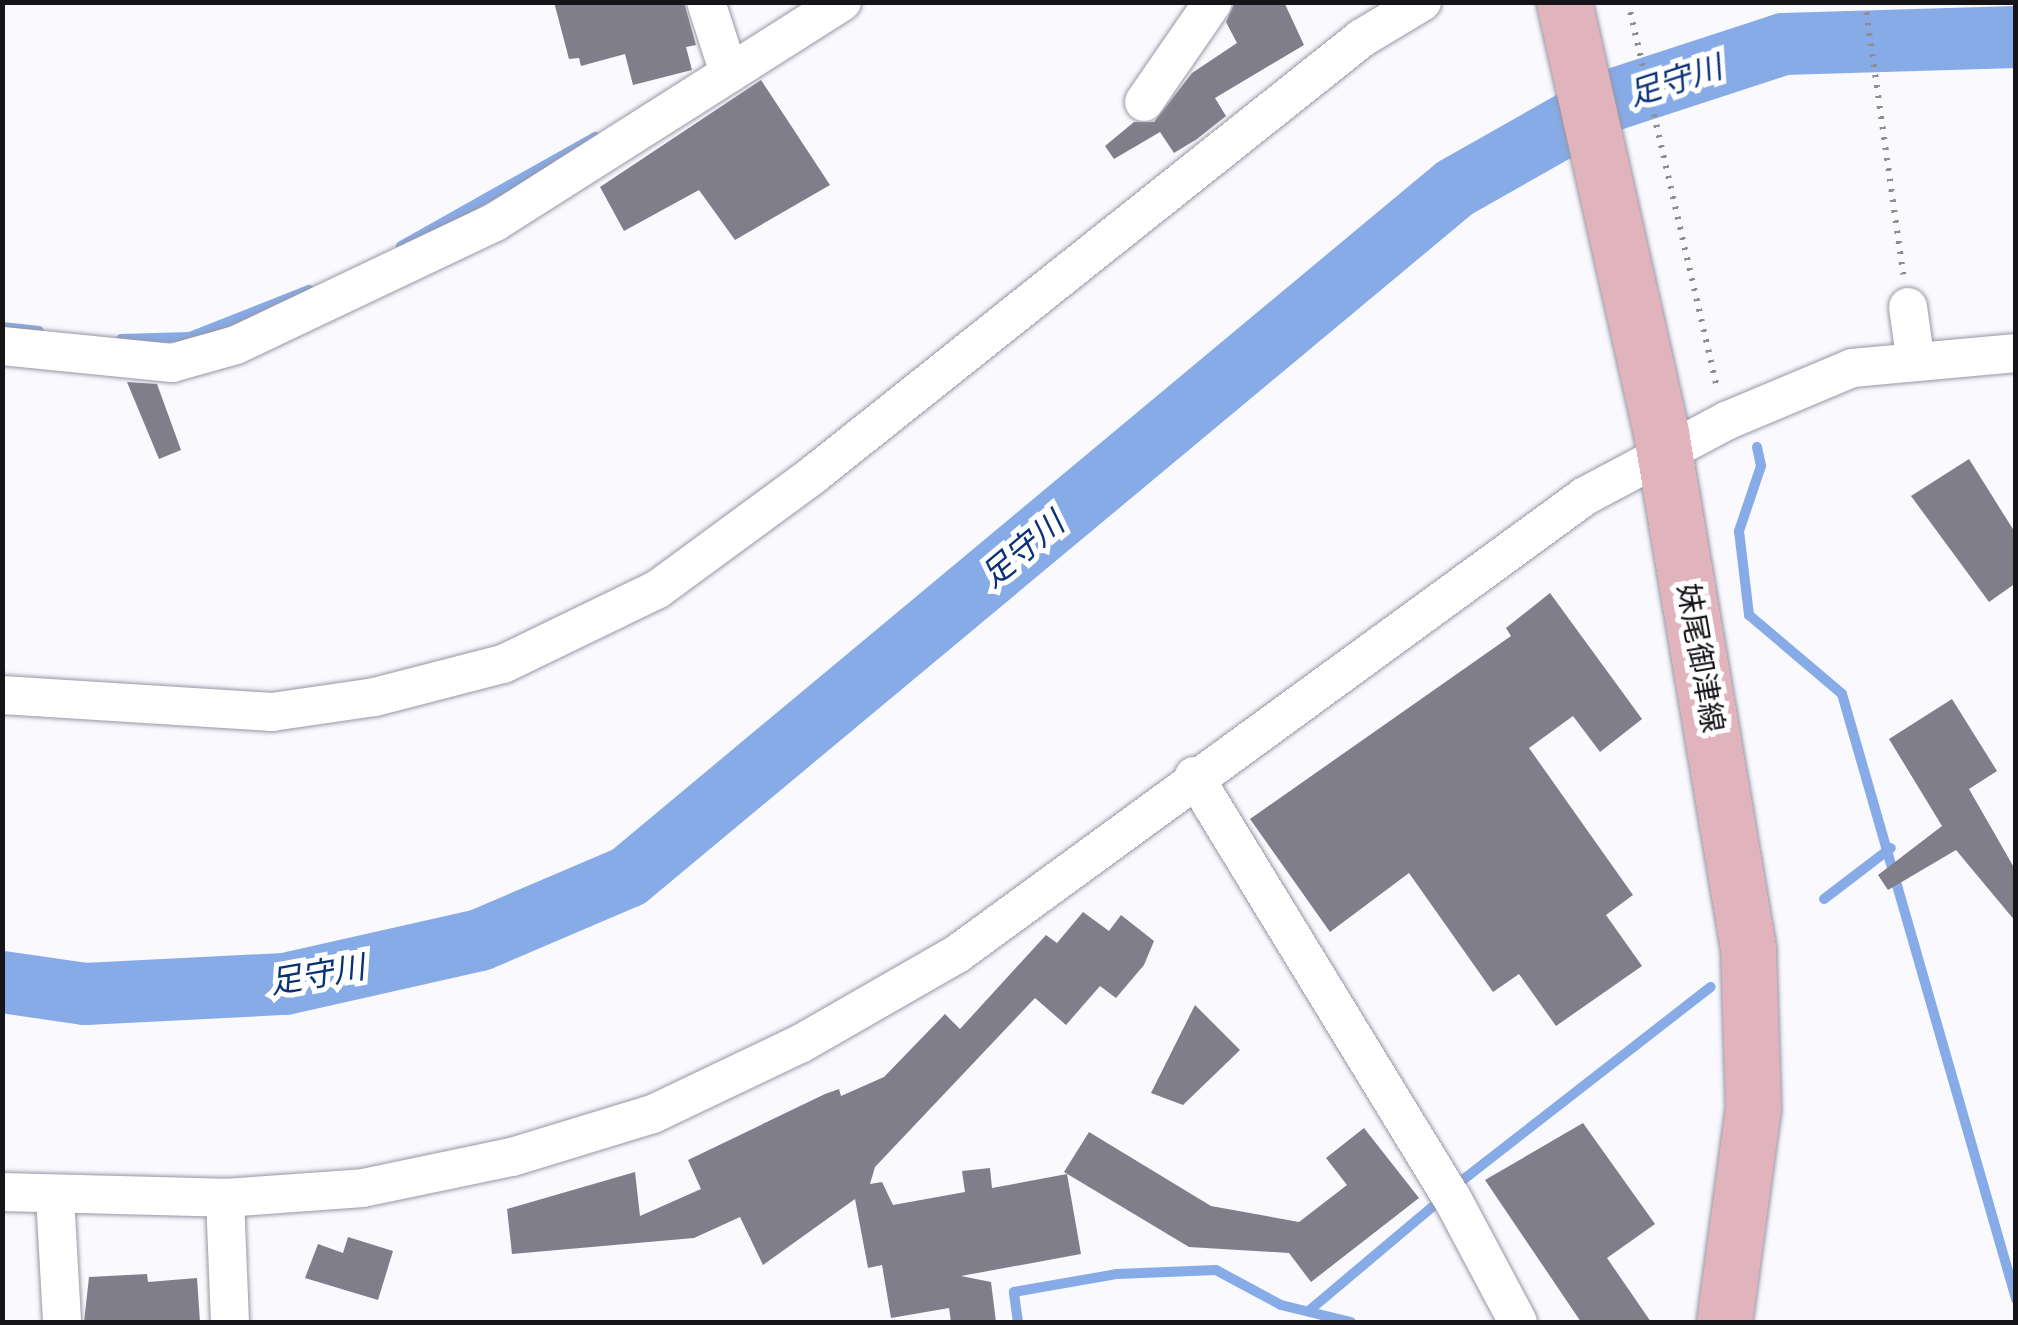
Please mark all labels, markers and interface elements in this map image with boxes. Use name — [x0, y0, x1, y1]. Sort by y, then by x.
water label: 足守川 — [1623, 47, 1727, 113]
water label: 足守川 — [973, 503, 1071, 595]
street label: 妹尾御津線 — [1670, 581, 1732, 735]
water label: 足守川 — [266, 947, 368, 1001]

